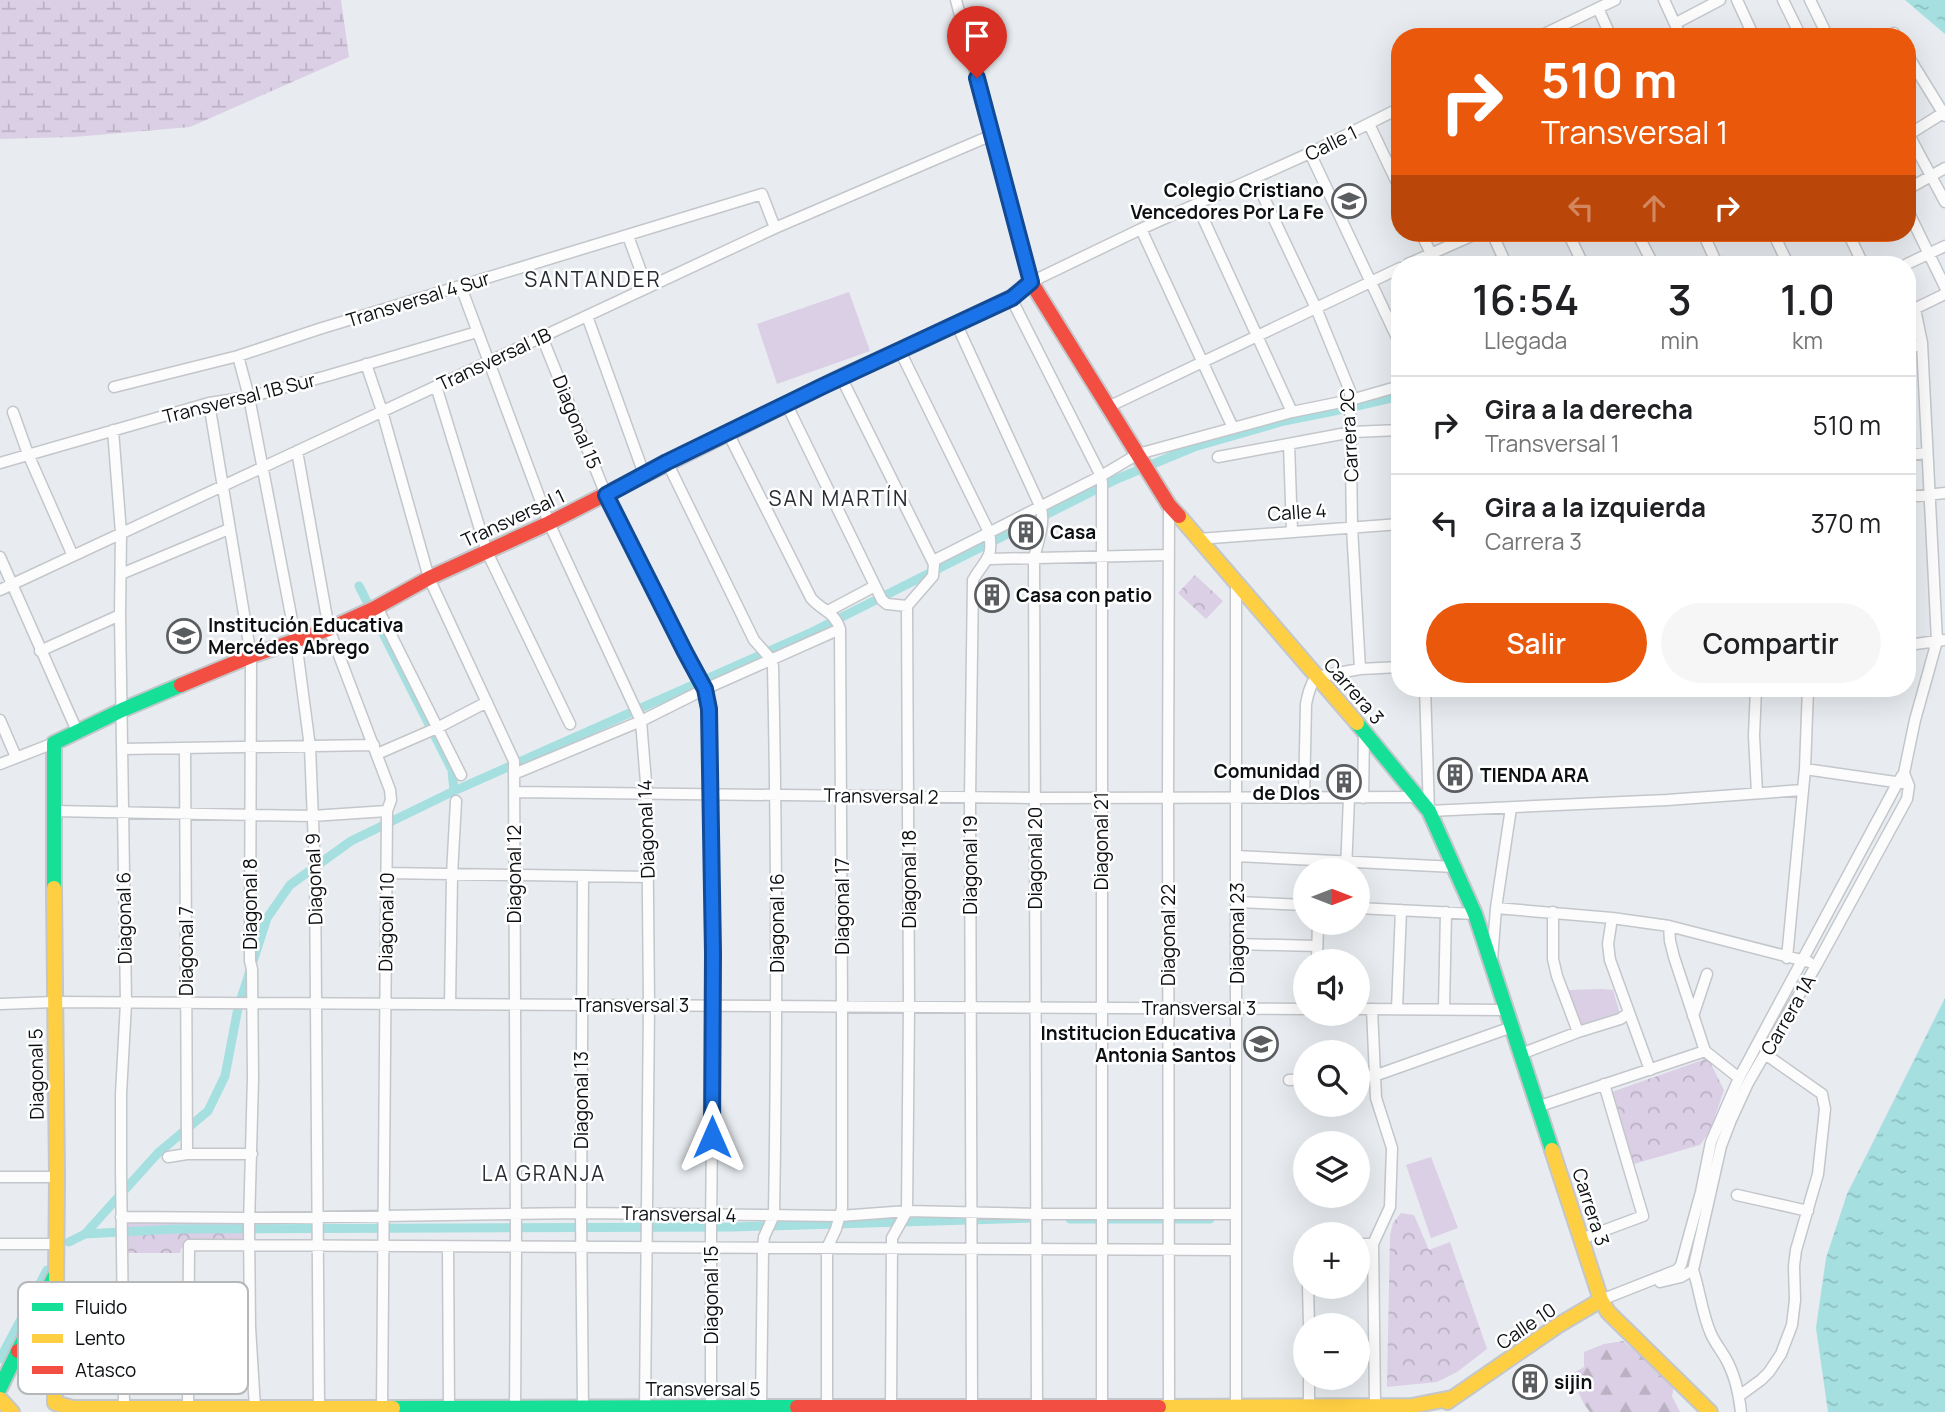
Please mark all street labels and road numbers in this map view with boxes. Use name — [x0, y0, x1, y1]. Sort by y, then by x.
street label: Calle 1 — [1300, 119, 1362, 167]
street label: Transversal 4 Sur — [343, 265, 493, 333]
street label: Transversal 1B — [433, 321, 556, 397]
street label: Transversal 1B Sur — [160, 366, 318, 430]
street label: Diagonal 15 — [546, 371, 608, 473]
street label: Carrera 2C — [1334, 387, 1364, 483]
street label: Transversal 1 — [457, 483, 569, 553]
street label: Calle 4 — [1267, 497, 1327, 527]
street label: Carrera 3 — [1318, 652, 1390, 730]
street label: Diagonal 14 — [631, 779, 661, 879]
street label: Transversal 2 — [823, 782, 939, 810]
street label: Diagonal 21 — [1088, 792, 1114, 890]
street label: Diagonal 20 — [1022, 807, 1048, 909]
street label: Diagonal 19 — [957, 815, 983, 915]
street label: Diagonal 12 — [501, 825, 527, 923]
street label: Diagonal 18 — [896, 830, 922, 928]
street label: Diagonal 9 — [299, 833, 329, 925]
street label: Diagonal 17 — [829, 857, 855, 955]
street label: Diagonal 8 — [237, 858, 263, 950]
street label: Diagonal 6 — [110, 872, 138, 964]
street label: Diagonal 10 — [372, 872, 400, 972]
street label: Diagonal 16 — [764, 873, 790, 973]
street label: Diagonal 23 — [1224, 882, 1250, 984]
street label: Diagonal 22 — [1155, 884, 1181, 986]
street label: Diagonal 7 — [173, 906, 199, 996]
street label: Carrera 1A — [1754, 970, 1822, 1060]
street label: Transversal 3 — [575, 992, 689, 1018]
street label: Transversal 3 — [1142, 995, 1256, 1021]
street label: Diagonal 5 — [22, 1028, 50, 1120]
street label: Diagonal 13 — [568, 1051, 594, 1149]
street label: Carrera 3 — [1566, 1165, 1616, 1249]
street label: Transversal 4 — [621, 1200, 737, 1228]
street label: Diagonal 15 — [698, 1246, 724, 1344]
street label: Calle 10 — [1491, 1297, 1561, 1355]
street label: Transversal 5 — [646, 1376, 760, 1402]

